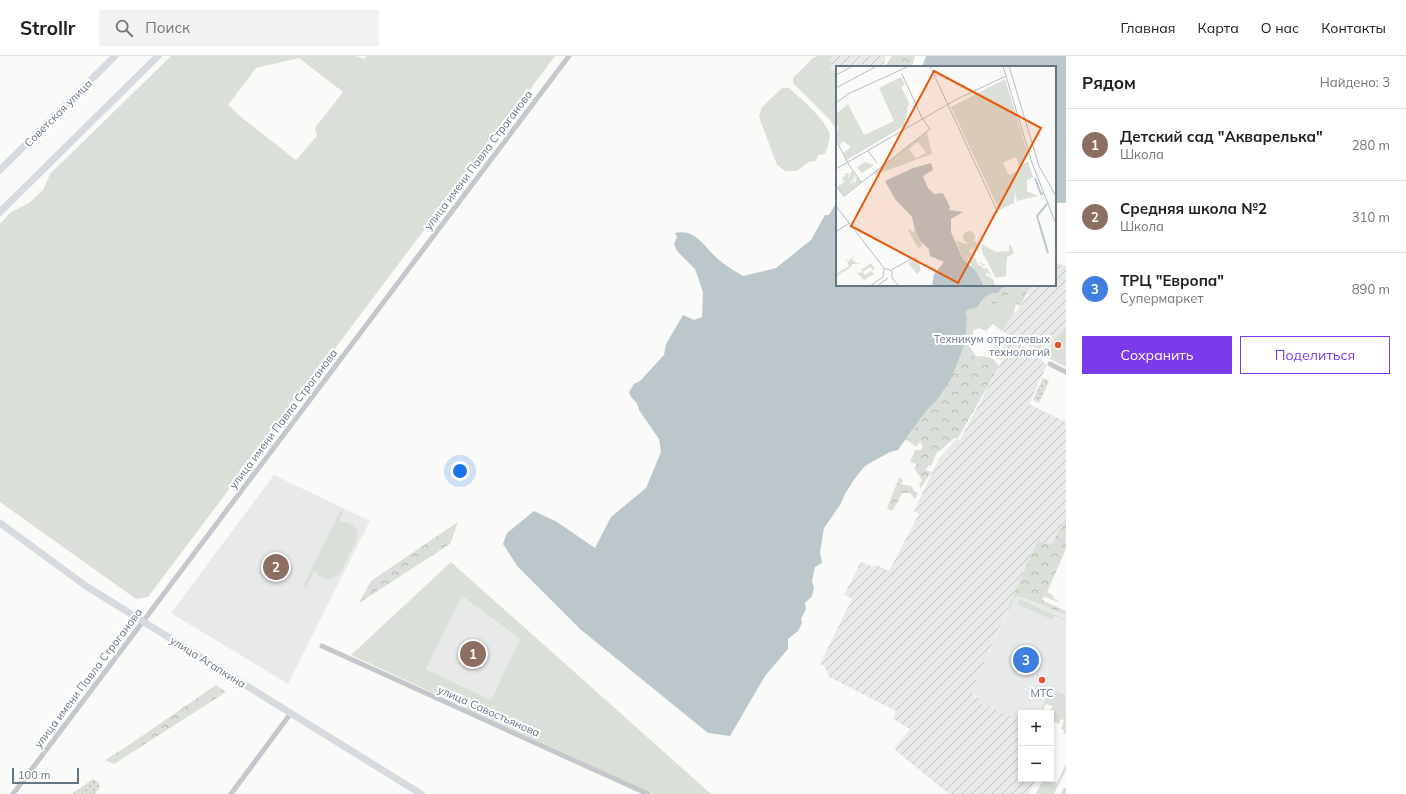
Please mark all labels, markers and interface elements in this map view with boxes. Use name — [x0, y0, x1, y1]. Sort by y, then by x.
search box — [99, 10, 379, 46]
text: Strollr — [20, 16, 75, 40]
icon: search — [113, 17, 135, 39]
text: Поиск — [145, 18, 190, 37]
text: Главная — [1121, 19, 1176, 37]
text: Карта — [1198, 19, 1239, 37]
text: О нас — [1261, 19, 1299, 37]
text: Контакты — [1321, 19, 1386, 37]
inset map — [836, 66, 1056, 286]
text: Рядом — [1082, 72, 1136, 93]
text: Найдено: 3 — [1320, 74, 1390, 90]
street label: Советская улица — [21, 76, 95, 150]
street label: улица имени Павла Строганова — [421, 87, 535, 233]
text: Детский сад "Акварелька" — [1120, 127, 1323, 146]
text: 1 — [1091, 137, 1099, 153]
text: 280 m — [1352, 137, 1390, 153]
text: Школа — [1120, 146, 1164, 162]
text: Средняя школа №2 — [1120, 199, 1267, 218]
text: 2 — [1091, 209, 1099, 225]
text: 310 m — [1352, 209, 1390, 225]
text: Школа — [1120, 218, 1164, 234]
text: ТРЦ "Европа" — [1120, 271, 1224, 290]
text: 3 — [1091, 281, 1099, 297]
text: 890 m — [1352, 281, 1390, 297]
text: Супермаркет — [1120, 290, 1203, 306]
place label: Техникум отраслевых технологий — [934, 332, 1050, 359]
button: Сохранить — [1082, 336, 1232, 374]
button: Поделиться — [1240, 336, 1390, 374]
marker: Техникум отраслевых технологий — [1053, 340, 1063, 350]
street label: улица имени Павла Строганова — [226, 346, 340, 492]
your location — [450, 461, 470, 481]
pin: 2 — [263, 552, 289, 582]
street label: улица имени Павла Строганова — [31, 605, 145, 751]
street label: улица Агапкина — [167, 633, 249, 691]
pin: 1 — [460, 639, 486, 669]
pin: 3 — [1013, 645, 1039, 675]
marker: МТС — [1037, 675, 1047, 685]
street label: улица Савостьянова — [436, 682, 542, 740]
place label: МТС — [1030, 686, 1054, 700]
map controls — [1018, 710, 1054, 782]
button: + — [1018, 710, 1054, 746]
button: − — [1018, 746, 1054, 782]
scale bar — [12, 766, 79, 785]
text: 100 m — [18, 768, 50, 782]

